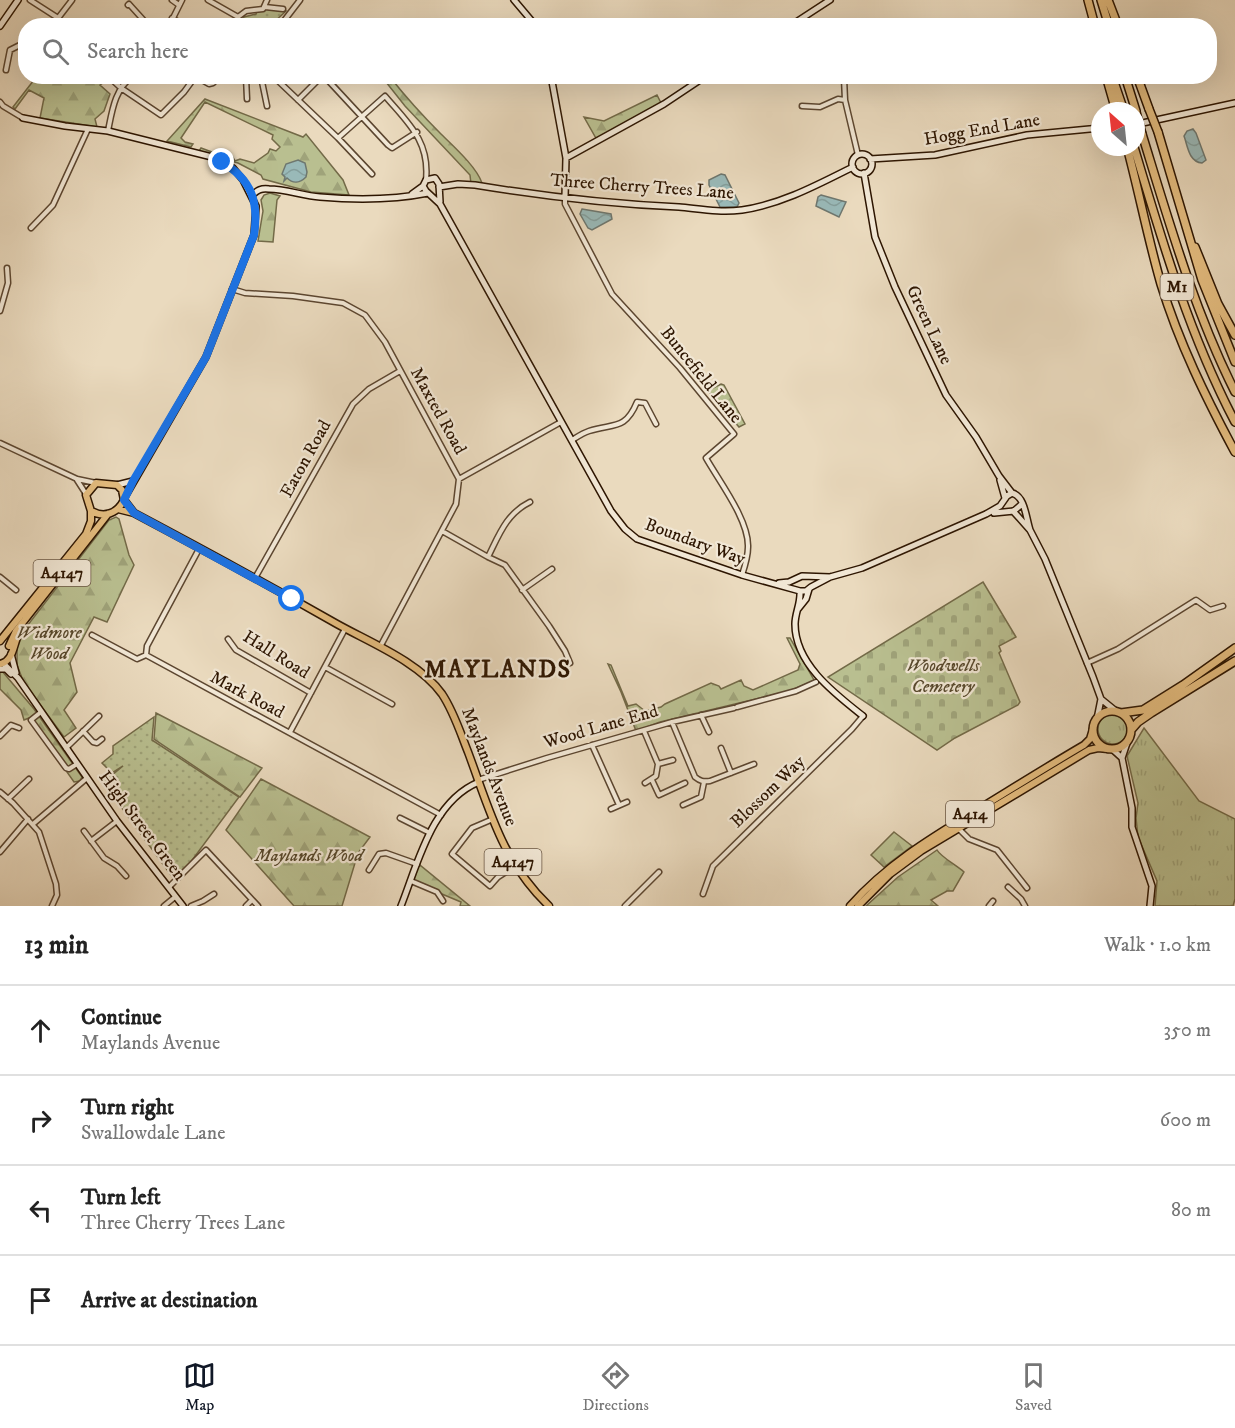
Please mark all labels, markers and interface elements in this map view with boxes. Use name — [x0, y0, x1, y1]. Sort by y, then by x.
search box — [18, 18, 1217, 84]
icon: search — [39, 35, 72, 68]
text: Search here — [87, 38, 189, 65]
north arrow — [1091, 102, 1145, 156]
street label: Hogg End Lane — [922, 109, 1042, 151]
route end — [208, 148, 234, 174]
street label: Three Cherry Trees Lane — [550, 170, 734, 204]
road number: M1 — [1160, 274, 1194, 300]
street label: Green Lane — [901, 282, 957, 368]
street label: Buncefield Lane — [655, 322, 747, 428]
street label: Maxted Road — [405, 364, 471, 458]
street label: Eaton Road — [276, 416, 336, 502]
street label: Boundary Way — [642, 514, 749, 571]
road number: A4147 — [34, 560, 90, 586]
route start — [278, 585, 304, 611]
park label: Widmore Wood — [16, 622, 82, 665]
street label: Hall Road — [238, 626, 314, 684]
district label: MAYLANDS — [424, 655, 572, 685]
park label: Woodwells Cemetery — [907, 655, 980, 698]
street label: Mark Road — [206, 666, 288, 724]
street label: Wood Lane End — [540, 700, 661, 754]
street label: Maylands Avenue — [456, 705, 522, 829]
street label: Blossom Way — [726, 751, 810, 833]
street label: High Street Green — [94, 767, 191, 886]
road number: A414 — [946, 801, 994, 827]
park label: Maylands Wood — [253, 845, 366, 867]
road number: A4147 — [484, 849, 542, 875]
text: 13 min — [24, 929, 89, 962]
text: Walk · 1.0 km — [1104, 933, 1211, 958]
text: Continue — [81, 1004, 162, 1031]
icon: ahead — [24, 1014, 57, 1047]
text: 350 m — [1164, 1018, 1211, 1043]
text: Maylands Avenue — [81, 1031, 220, 1056]
text: Turn right — [81, 1094, 174, 1121]
icon: right — [24, 1104, 57, 1137]
text: 600 m — [1160, 1108, 1211, 1133]
text: Swallowdale Lane — [81, 1121, 226, 1146]
text: Turn left — [81, 1184, 161, 1211]
icon: left — [24, 1194, 57, 1227]
text: 80 m — [1171, 1198, 1211, 1223]
text: Three Cherry Trees Lane — [81, 1211, 285, 1236]
icon: arrive — [24, 1284, 57, 1317]
text: Arrive at destination — [81, 1287, 258, 1314]
tab: Map — [183, 1359, 216, 1415]
tab: Directions — [582, 1359, 649, 1415]
tab: Saved — [1015, 1359, 1052, 1415]

